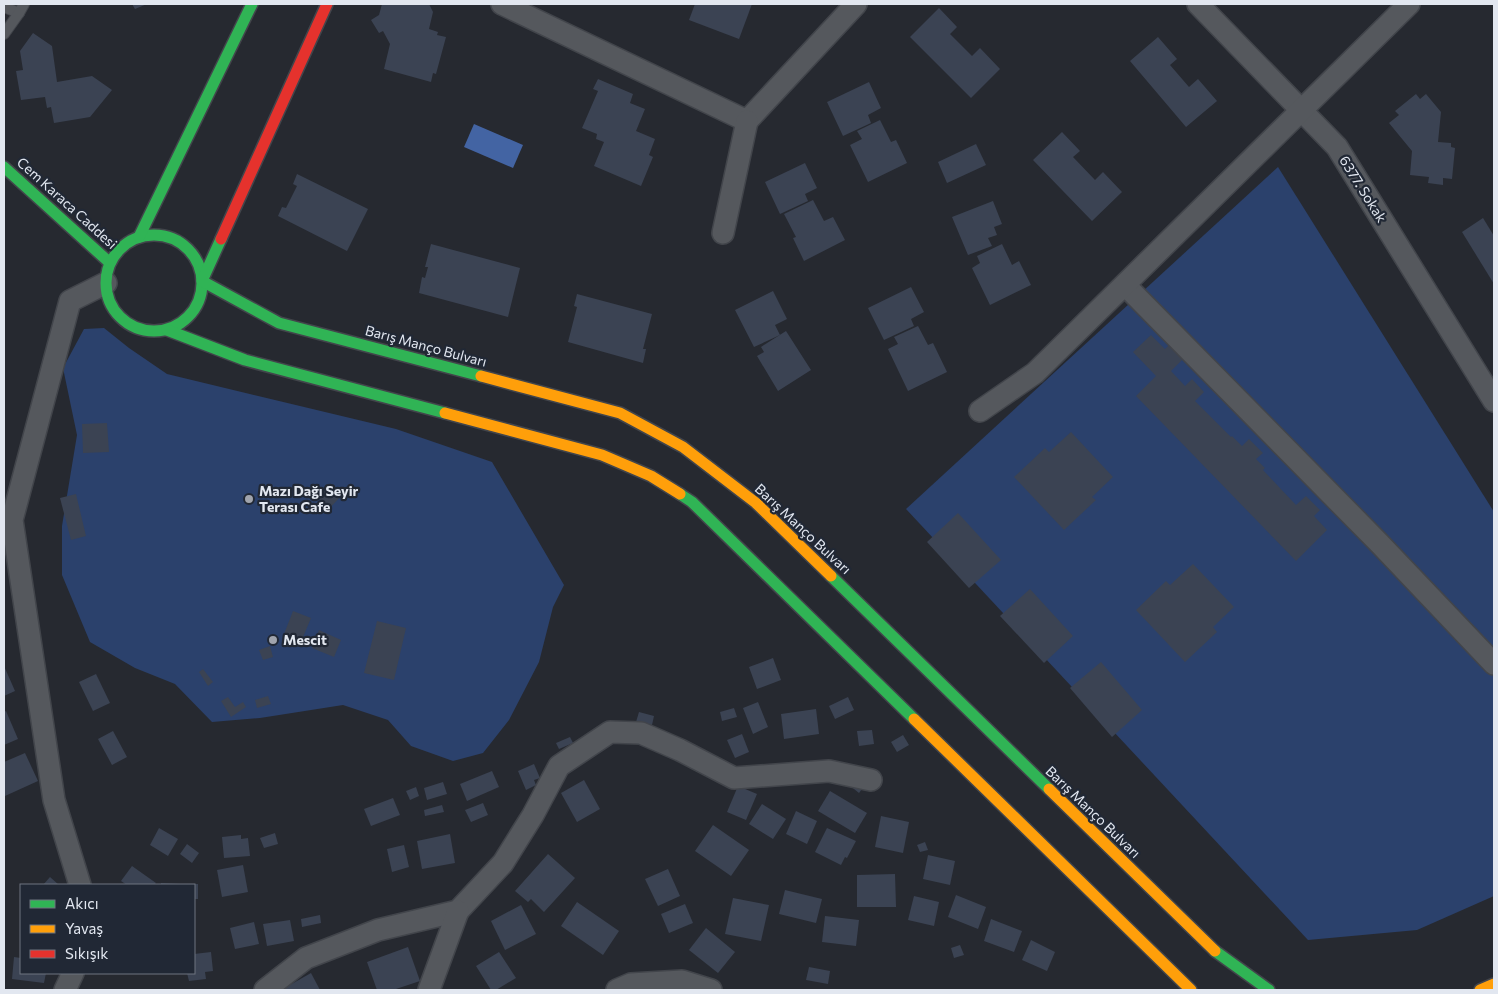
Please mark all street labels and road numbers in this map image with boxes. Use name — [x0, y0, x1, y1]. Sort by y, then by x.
street label: 6377. Sokak — [1336, 152, 1391, 226]
street label: Cem Karaca Caddesi — [14, 153, 121, 252]
street label: Barış Manço Bulvarı — [363, 321, 489, 370]
street label: Barış Manço Bulvarı — [752, 480, 855, 578]
street label: Barış Manço Bulvarı — [1042, 762, 1144, 861]

